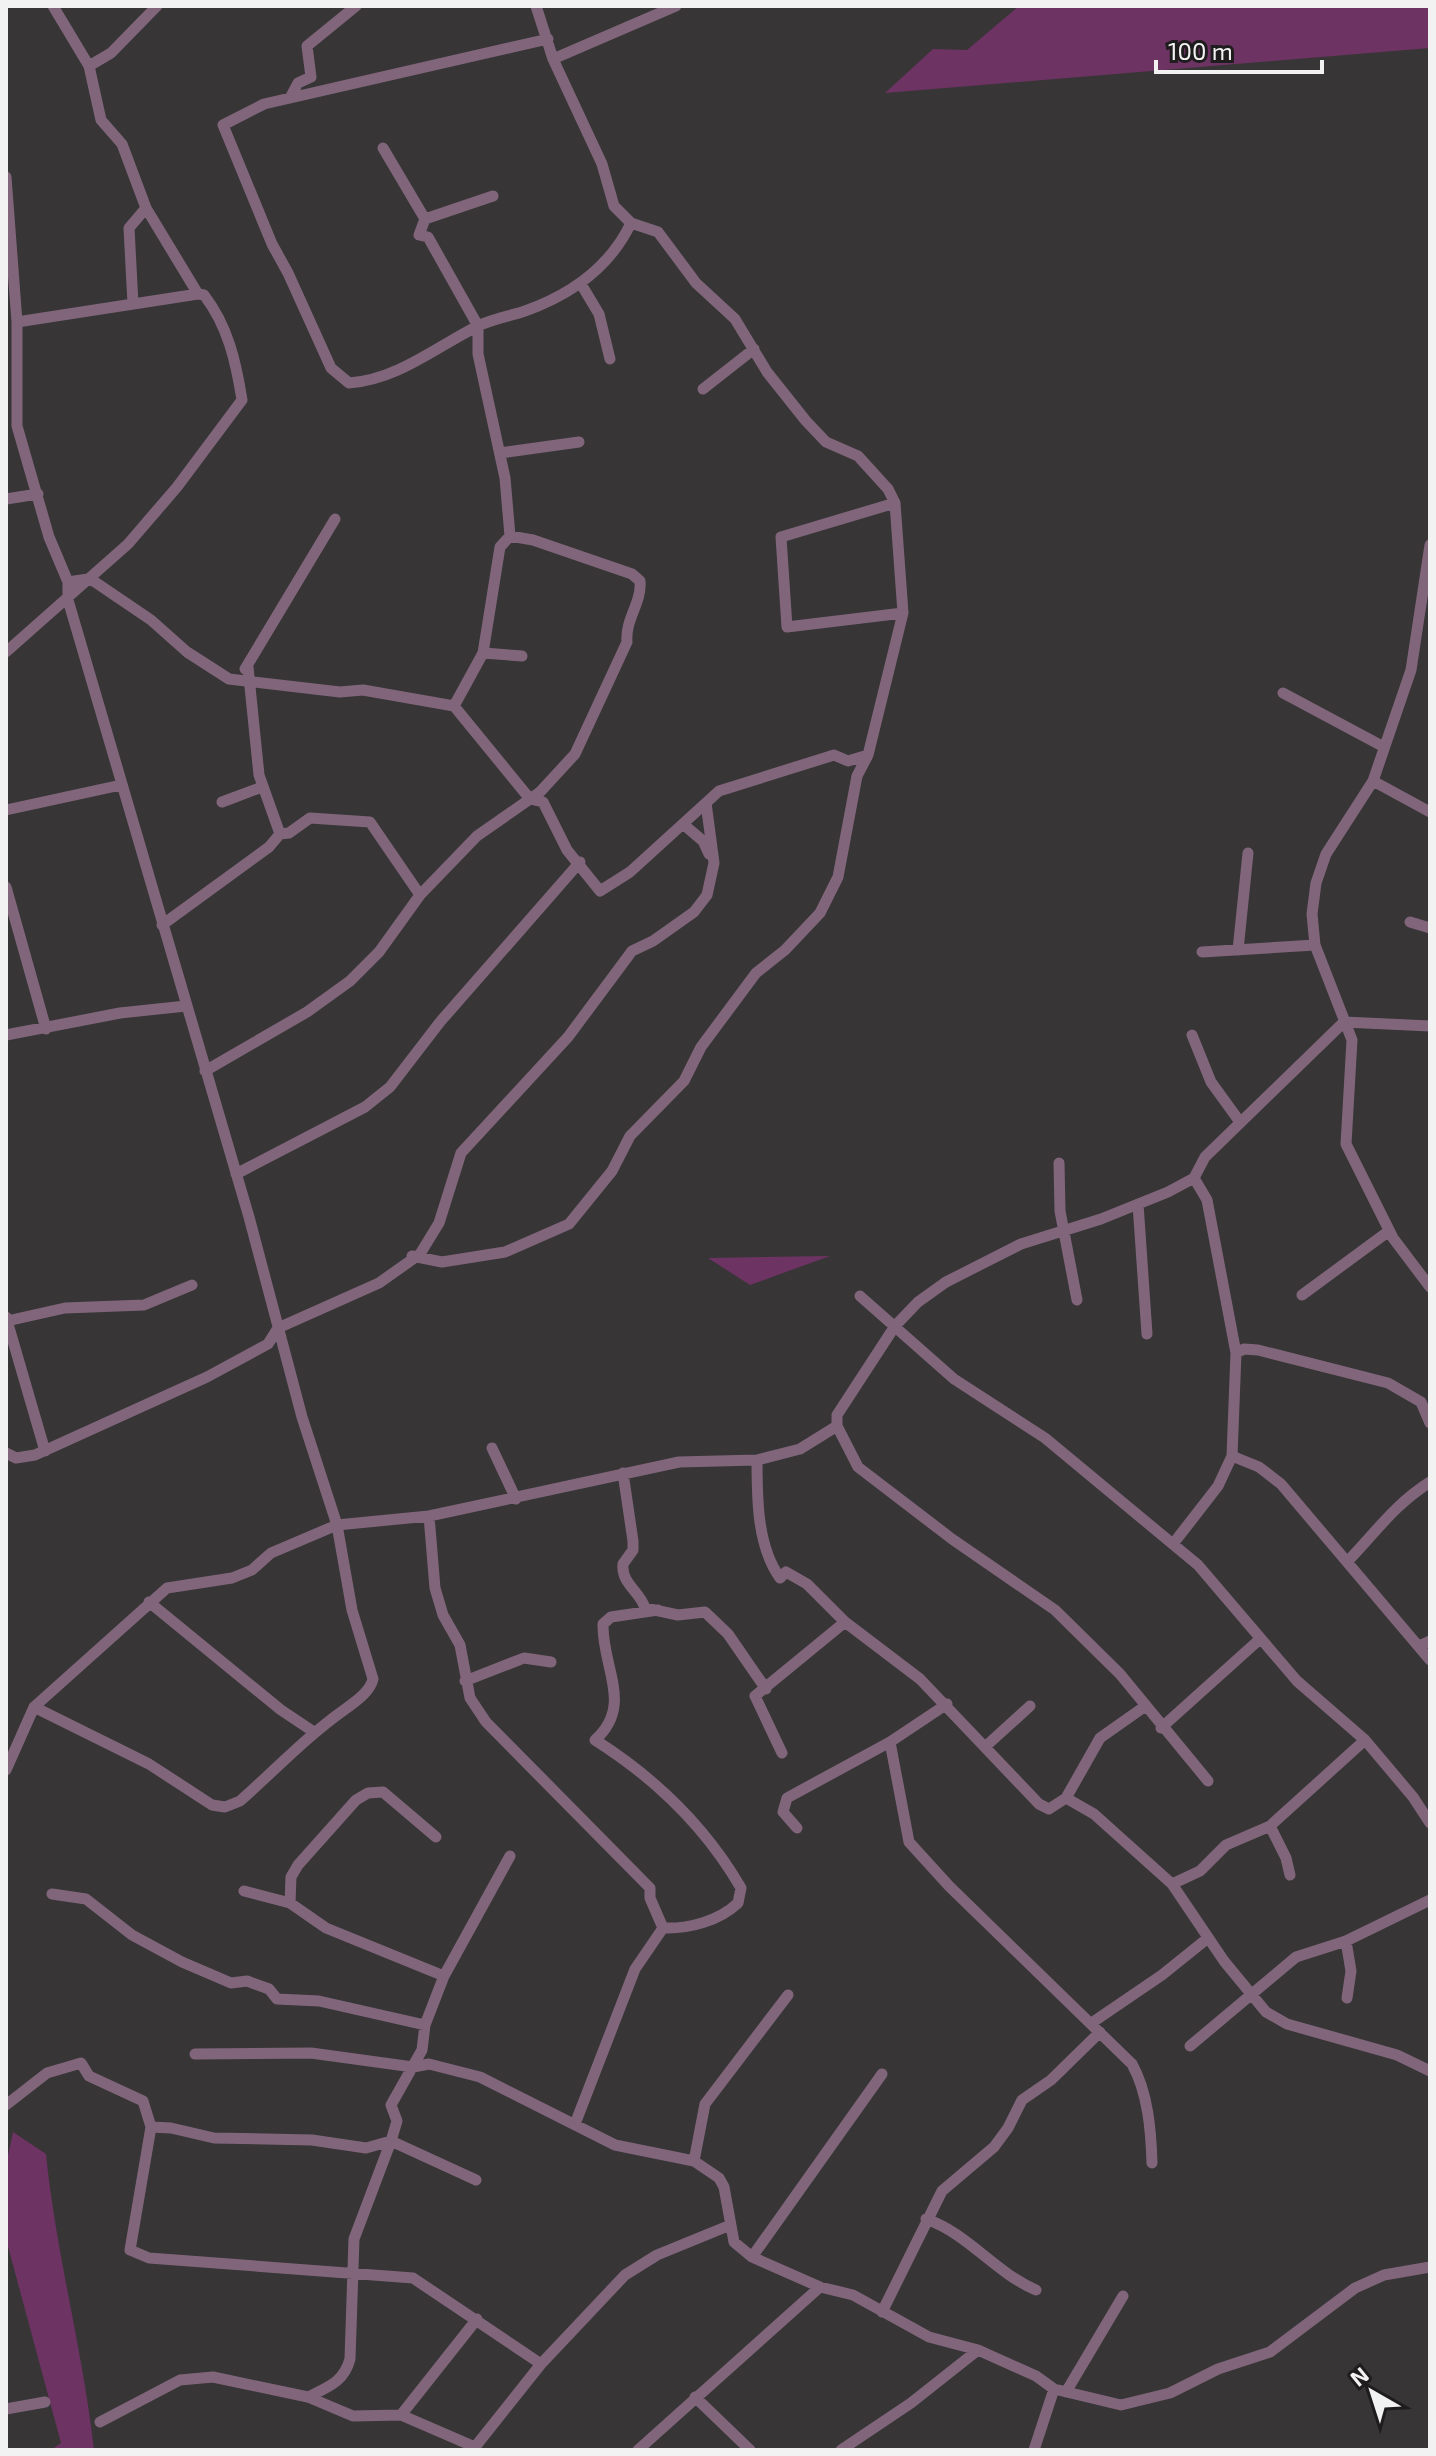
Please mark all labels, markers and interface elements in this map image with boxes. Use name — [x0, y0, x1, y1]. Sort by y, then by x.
scale bar — [1156, 24, 1322, 74]
text: 100 m — [1168, 36, 1233, 65]
north arrow — [1332, 2352, 1412, 2432]
text: N — [1344, 2361, 1373, 2391]

